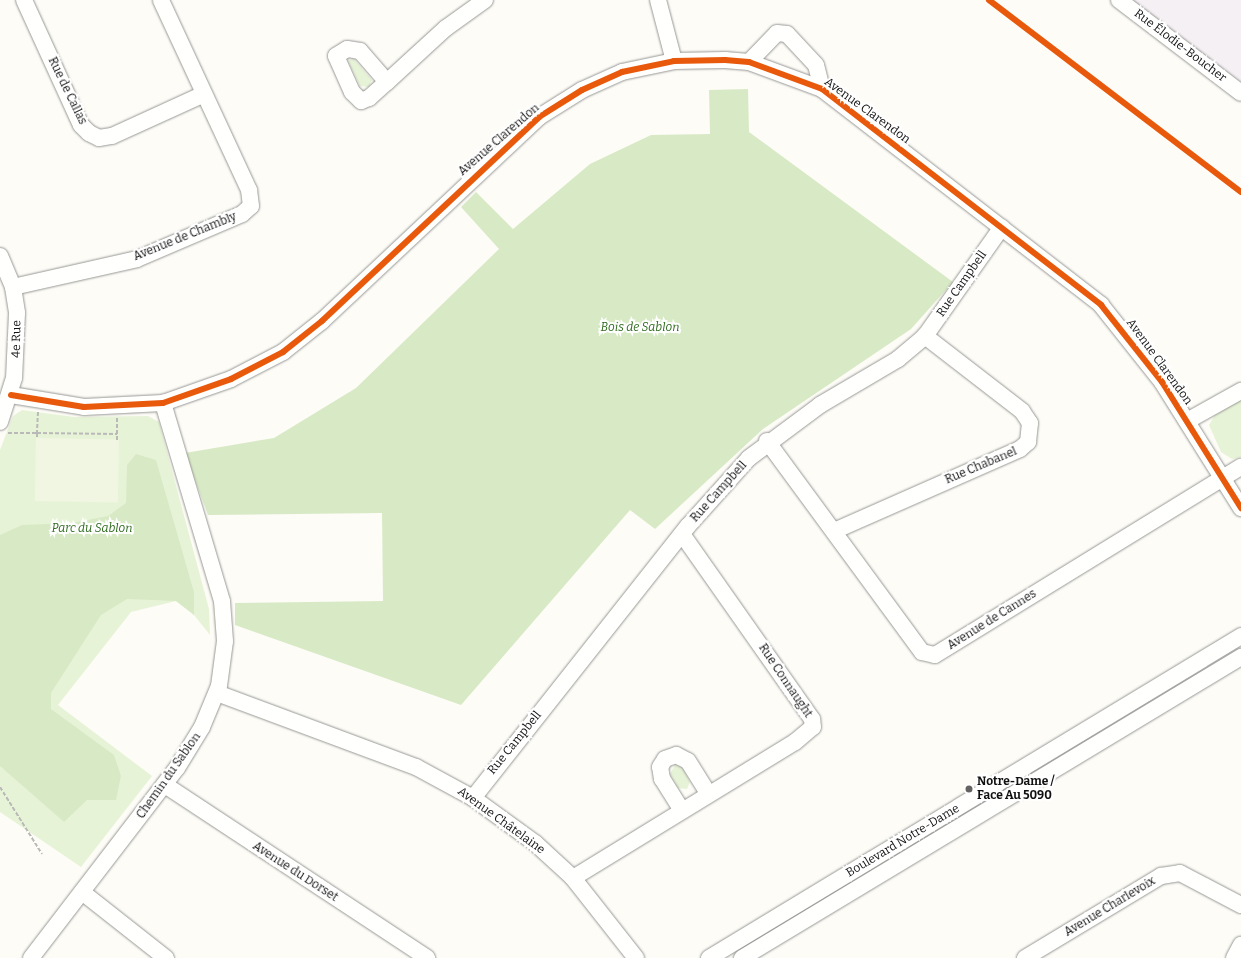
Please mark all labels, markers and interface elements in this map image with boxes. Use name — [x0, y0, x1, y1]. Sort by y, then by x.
street label: Rue Élodie-Boucher — [1131, 7, 1229, 85]
street label: Rue de Callas — [44, 55, 90, 127]
street label: Avenue Clarendon — [821, 75, 913, 147]
street label: Avenue Clarendon — [456, 101, 542, 179]
street label: Avenue de Chambly — [131, 210, 239, 264]
street label: Rue Campbell — [934, 248, 990, 320]
street label: Avenue Clarendon — [1123, 316, 1195, 408]
street label: 4e Rue — [9, 320, 25, 358]
park label: Bois de Sablon — [601, 321, 679, 335]
street label: Rue Chabanel — [943, 444, 1019, 488]
street label: Rue Campbell — [688, 459, 750, 525]
park label: Parc du Sablon — [51, 522, 133, 536]
street label: Avenue de Cannes — [945, 587, 1039, 653]
street label: Rue Connaught — [755, 641, 815, 721]
street label: Rue Campbell — [485, 708, 545, 778]
street label: Chemin du Sablon — [134, 730, 204, 822]
place label: Notre-Dame / Face Au 5090 — [977, 775, 1055, 803]
marker: Notre-Dame / Face Au 5090 — [964, 784, 974, 794]
street label: Avenue Châtelaine — [455, 785, 547, 857]
street label: Boulevard Notre-Dame — [844, 801, 962, 881]
street label: Avenue du Dorset — [250, 839, 340, 905]
street label: Avenue Charlevoix — [1062, 874, 1158, 940]

